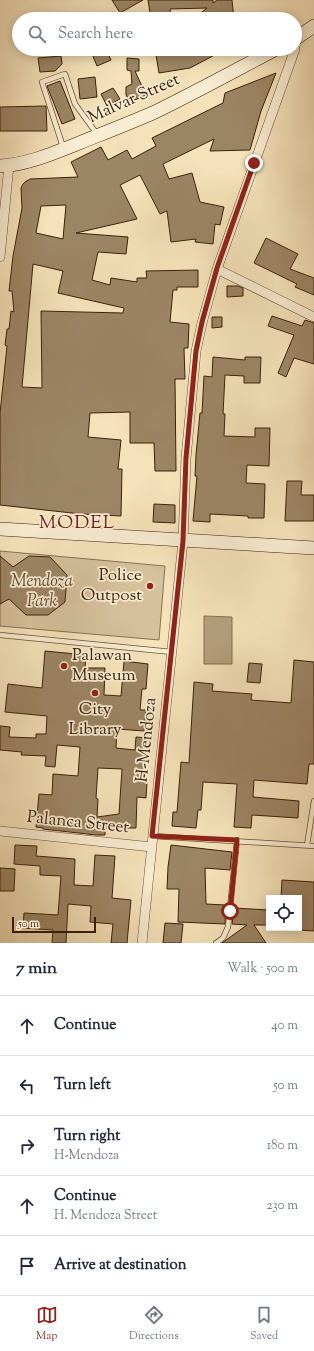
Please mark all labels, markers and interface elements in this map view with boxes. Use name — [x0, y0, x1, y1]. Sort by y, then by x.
search box — [12, 12, 302, 56]
icon: search — [26, 23, 48, 45]
text: Search here — [58, 24, 133, 45]
street label: Malvar Street — [84, 68, 184, 130]
route end — [245, 154, 263, 172]
district label: MODEL — [39, 510, 115, 537]
place label: Police Outpost — [81, 564, 142, 608]
park label: Mendoza Park — [11, 570, 73, 614]
marker: Police Outpost — [145, 581, 155, 591]
place label: Palawan Museum — [72, 644, 136, 688]
marker: Palawan Museum — [59, 661, 69, 671]
marker: City Library — [90, 688, 100, 698]
street label: H-Mendoza — [131, 696, 163, 784]
place label: City Library — [68, 698, 122, 742]
street label: Palanca Street — [26, 806, 130, 840]
map controls — [266, 895, 302, 931]
button: locate — [266, 895, 302, 931]
route start — [221, 902, 239, 920]
scale bar — [12, 915, 96, 934]
text: 50 m — [18, 916, 39, 932]
text: 7 min — [16, 957, 57, 981]
text: Walk · 500 m — [227, 960, 298, 978]
icon: ahead — [16, 1015, 38, 1037]
text: Continue — [54, 1015, 116, 1036]
text: 40 m — [271, 1017, 298, 1035]
icon: left — [16, 1075, 38, 1097]
text: Turn left — [54, 1075, 111, 1096]
text: 50 m — [273, 1077, 298, 1095]
text: Turn right — [54, 1126, 120, 1147]
icon: right — [16, 1135, 38, 1157]
text: 180 m — [267, 1137, 298, 1155]
text: H-Mendoza — [54, 1147, 119, 1165]
text: Continue — [54, 1186, 116, 1207]
icon: ahead — [16, 1195, 38, 1217]
text: 230 m — [266, 1197, 298, 1215]
text: H. Mendoza Street — [54, 1207, 157, 1225]
icon: arrive — [16, 1255, 38, 1277]
text: Arrive at destination — [54, 1255, 187, 1276]
tab: Map — [36, 1304, 58, 1344]
tab: Directions — [129, 1304, 179, 1344]
tab: Saved — [250, 1304, 278, 1344]

